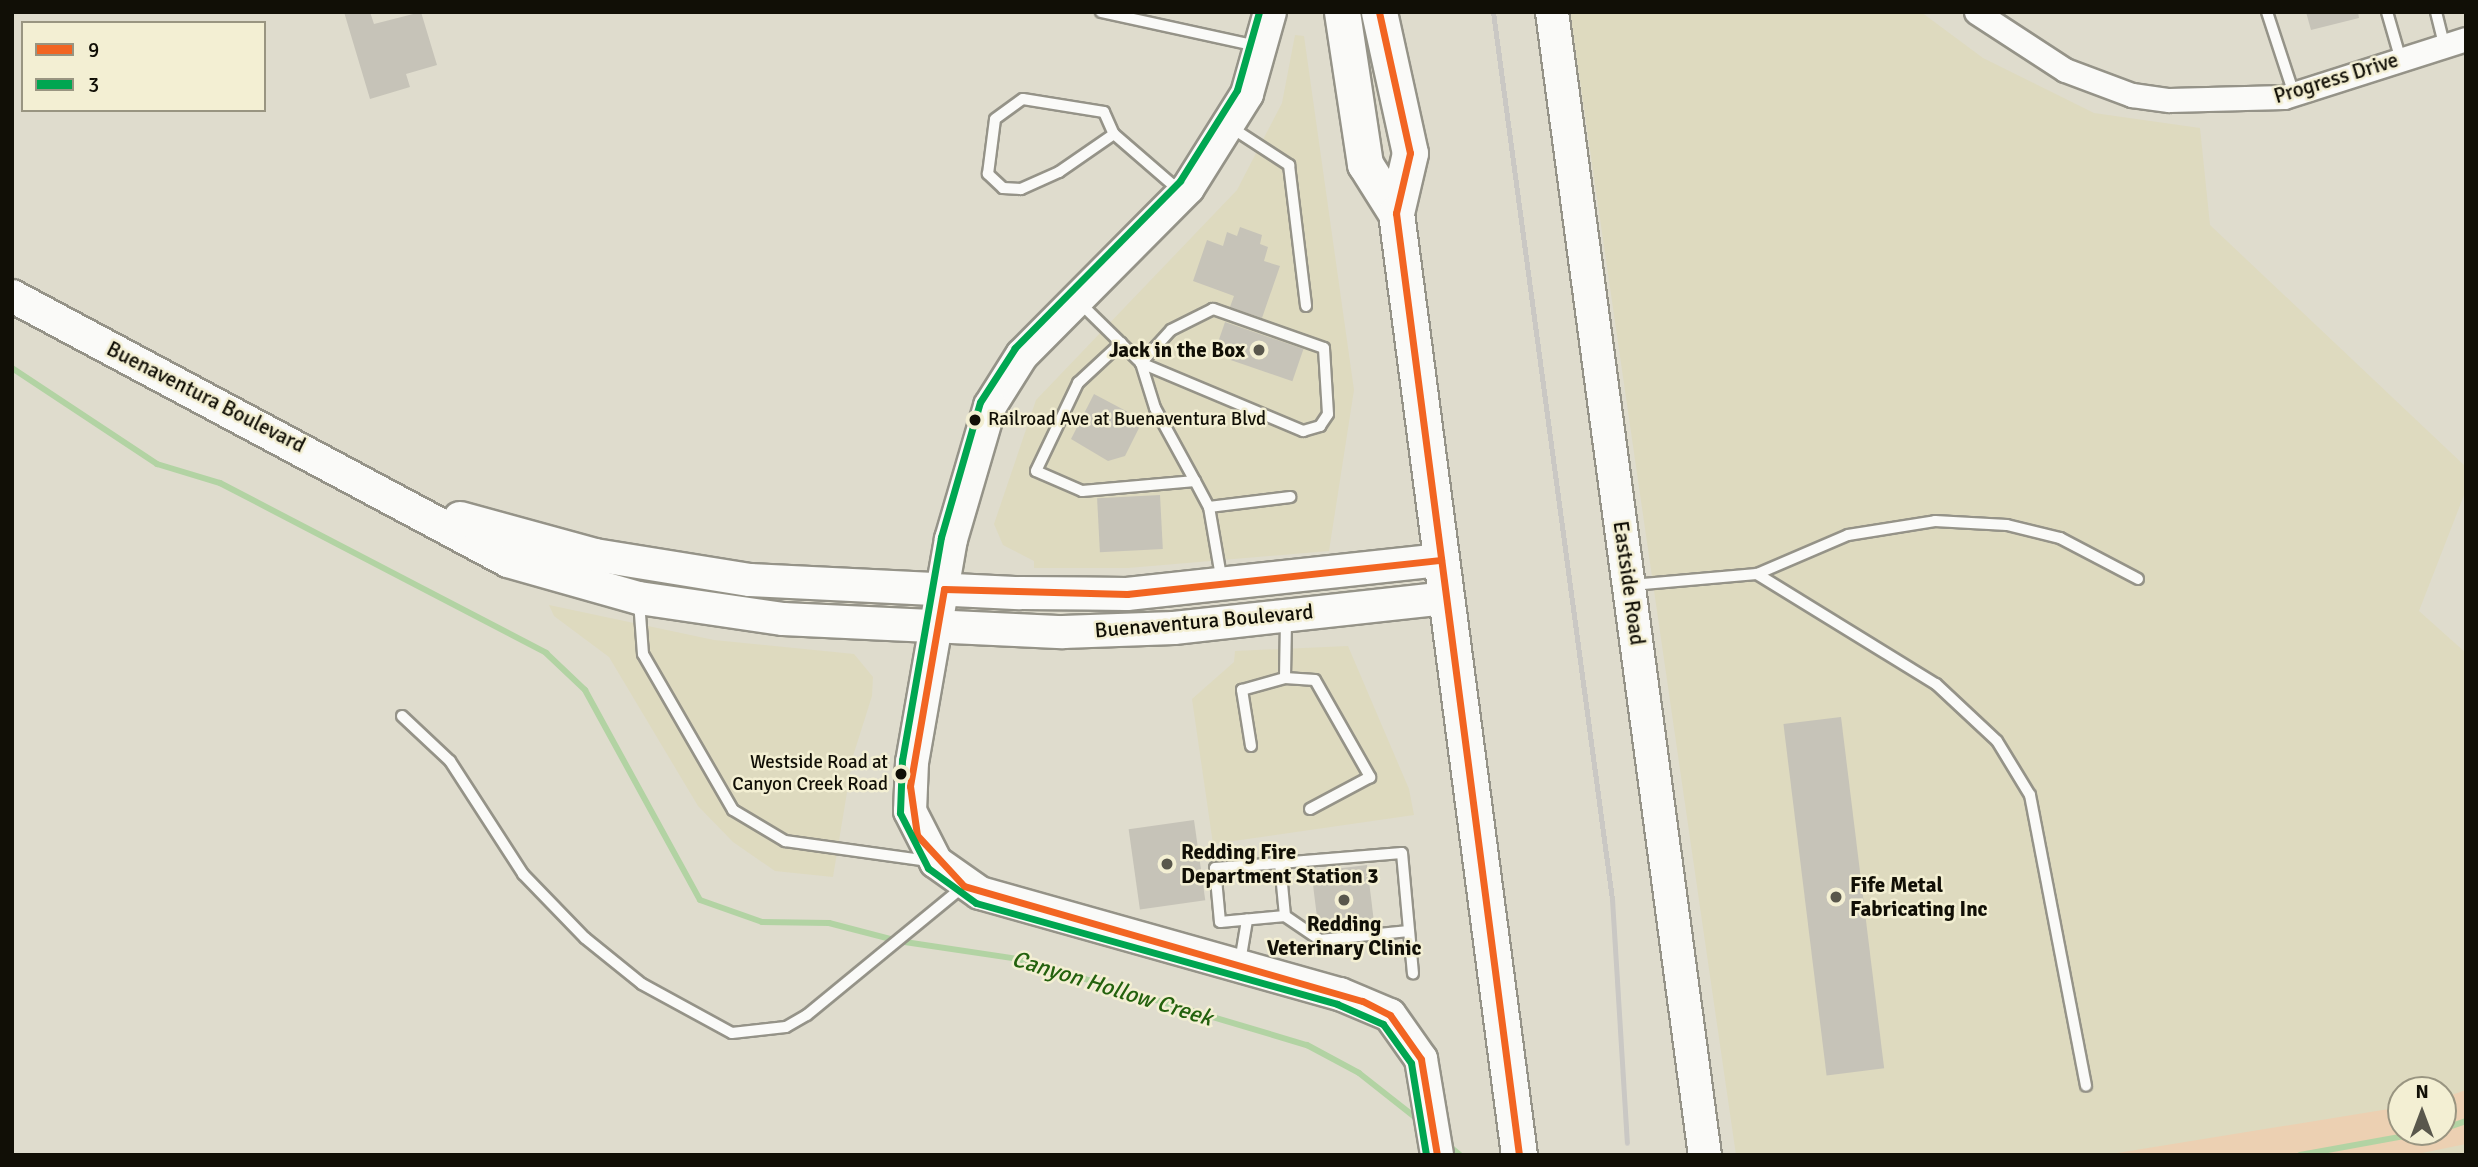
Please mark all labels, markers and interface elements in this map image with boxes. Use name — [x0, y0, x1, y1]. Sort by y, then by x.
legend — [21, 21, 266, 112]
text: 9 — [88, 37, 99, 63]
street label: Progress Drive — [2271, 47, 2401, 109]
text: 3 — [88, 72, 99, 98]
street label: Buenaventura Boulevard — [102, 336, 310, 458]
place label: Jack in the Box — [1109, 337, 1245, 363]
marker: Jack in the Box — [1251, 342, 1267, 358]
place label: Railroad Ave at Buenaventura Blvd — [988, 409, 1266, 431]
marker: Railroad Ave at Buenaventura Blvd — [968, 413, 982, 427]
street label: Eastside Road — [1608, 519, 1650, 647]
street label: Buenaventura Boulevard — [1094, 599, 1314, 643]
place label: Westside Road at Canyon Creek Road — [732, 752, 888, 796]
marker: Westside Road at Canyon Creek Road — [894, 767, 908, 781]
place label: Redding Fire Department Station 3 — [1181, 839, 1379, 889]
marker: Redding Fire Department Station 3 — [1159, 856, 1175, 872]
place label: Fife Metal Fabricating Inc — [1850, 872, 1988, 922]
marker: Fife Metal Fabricating Inc — [1828, 889, 1844, 905]
marker: Redding Veterinary Clinic — [1336, 892, 1352, 908]
place label: Redding Veterinary Clinic — [1267, 911, 1421, 961]
water label: Canyon Hollow Creek — [1008, 945, 1216, 1033]
north arrow — [2387, 1076, 2457, 1146]
text: N — [2415, 1080, 2429, 1104]

